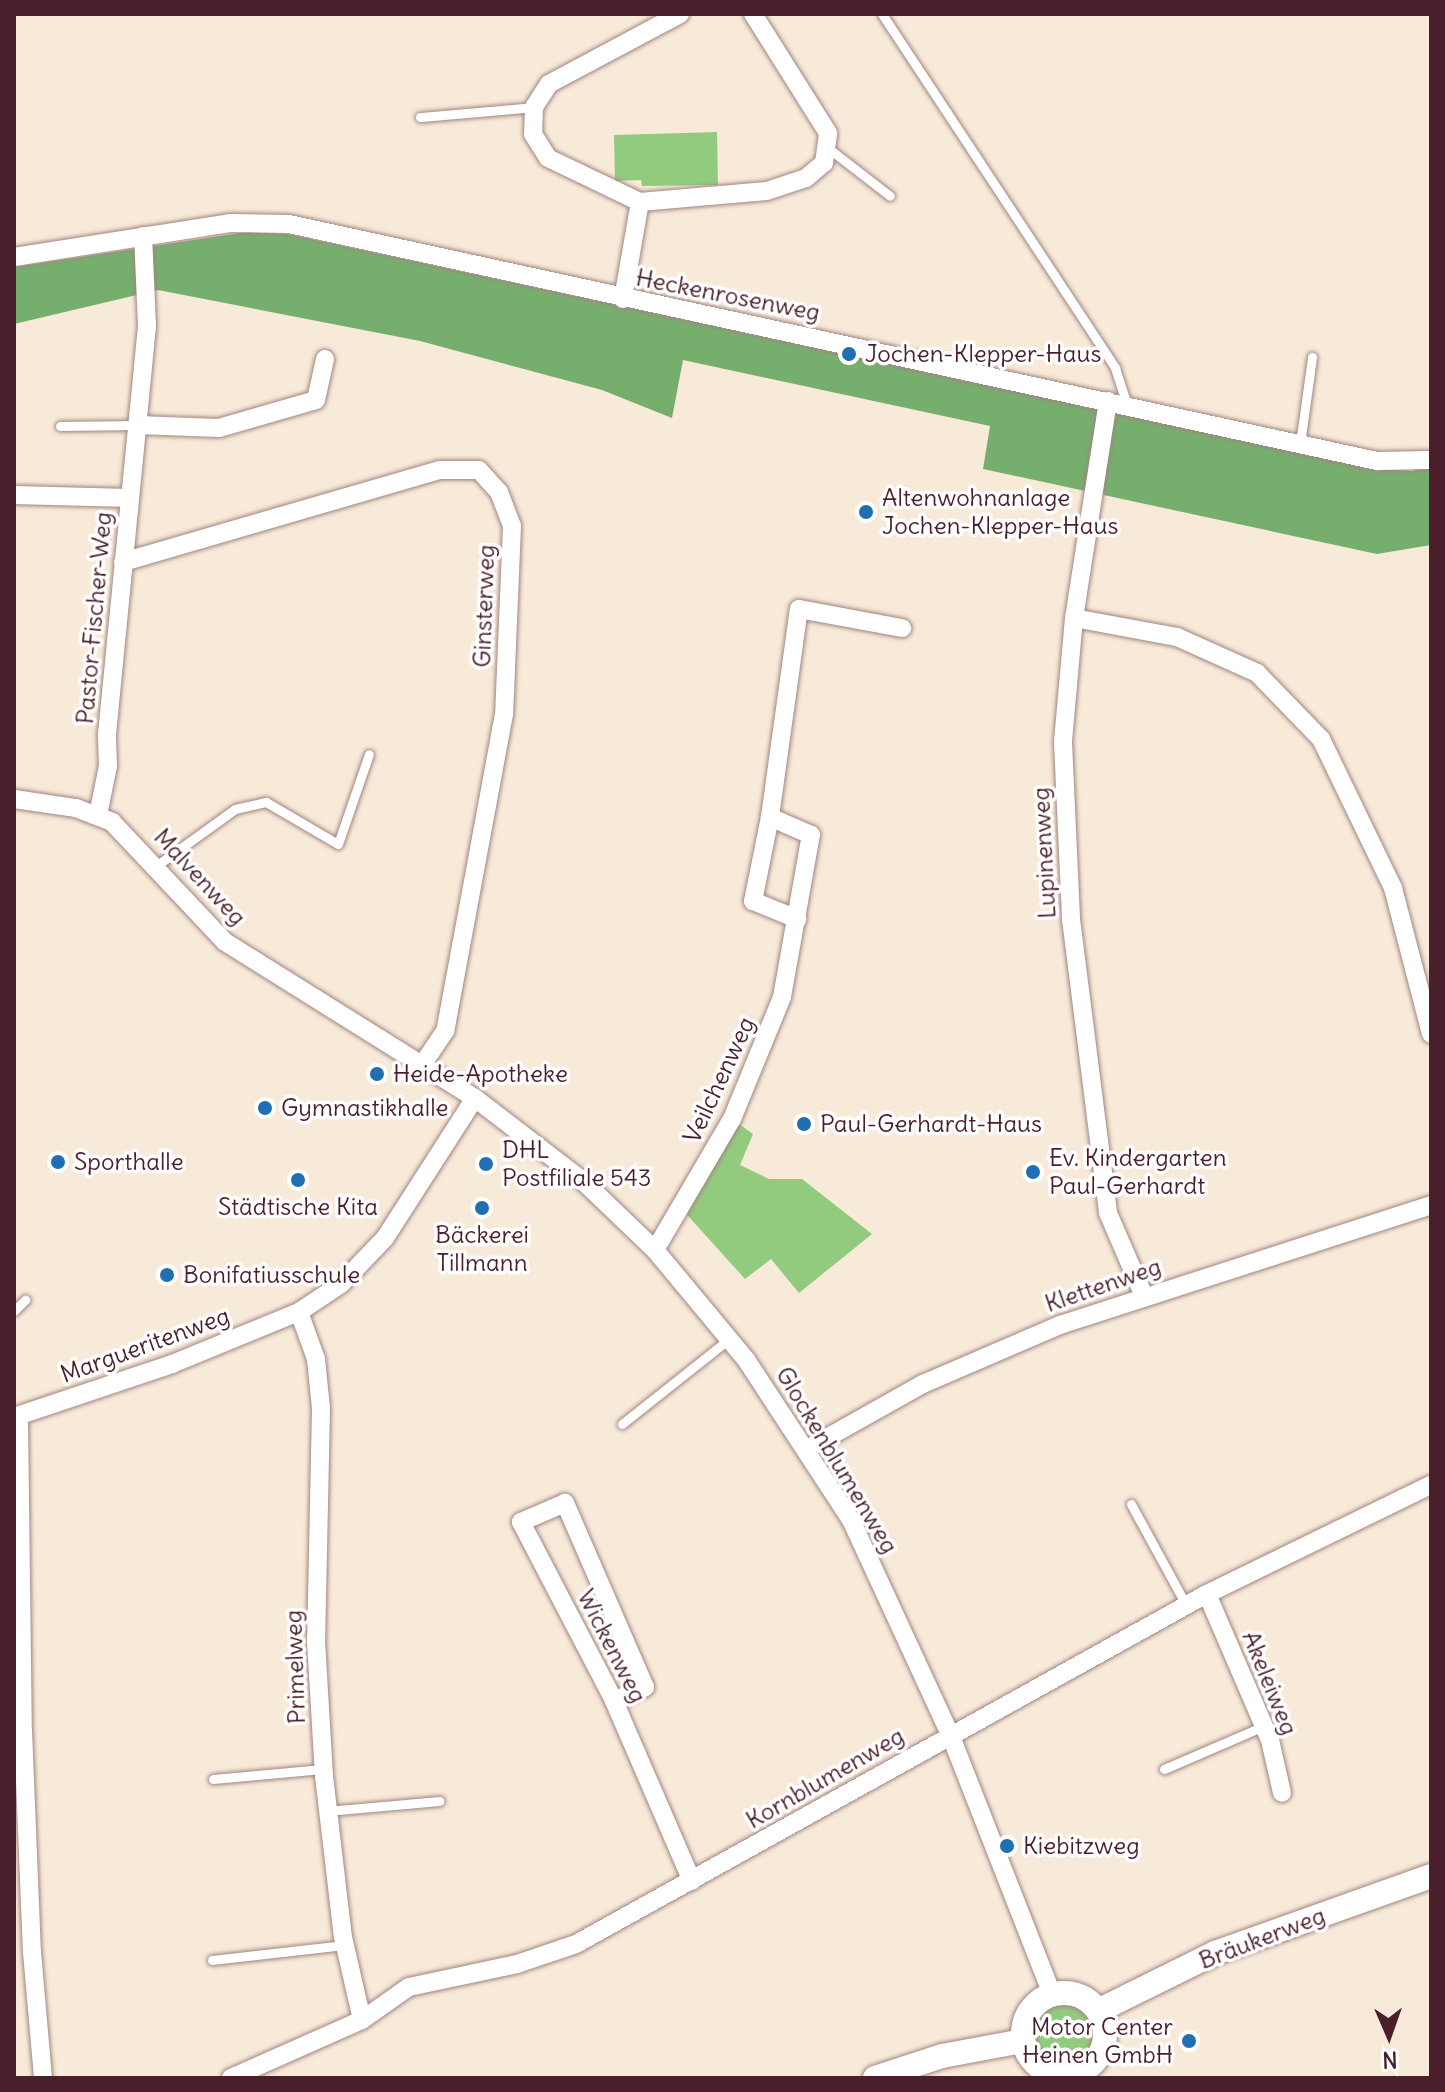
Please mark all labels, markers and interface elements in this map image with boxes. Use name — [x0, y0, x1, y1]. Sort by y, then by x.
street label: Heckenrosenweg — [634, 263, 822, 327]
place label: Jochen-Klepper-Haus — [865, 340, 1101, 368]
marker: Jochen-Klepper-Haus — [840, 345, 858, 363]
place label: Altenwohnanlage Jochen-Klepper-Haus — [882, 484, 1118, 540]
marker: Altenwohnanlage Jochen-Klepper-Haus — [857, 503, 875, 521]
street label: Pastor-Fischer-Weg — [70, 511, 118, 725]
street label: Ginsterweg — [467, 544, 501, 668]
street label: Lupinenweg — [1026, 787, 1062, 919]
street label: Malvenweg — [148, 823, 252, 931]
street label: Veilchenweg — [677, 1012, 761, 1148]
place label: Heide-Apotheke — [393, 1060, 568, 1088]
marker: Heide-Apotheke — [368, 1065, 386, 1083]
place label: Gymnastikhalle — [281, 1094, 448, 1122]
marker: Gymnastikhalle — [256, 1099, 274, 1117]
place label: Paul-Gerhardt-Haus — [820, 1110, 1042, 1138]
marker: Paul-Gerhardt-Haus — [795, 1115, 813, 1133]
place label: DHL Postfiliale 543 — [502, 1136, 651, 1192]
place label: Ev. Kindergarten Paul-Gerhardt — [1049, 1144, 1227, 1200]
place label: Sporthalle — [74, 1148, 184, 1176]
marker: Sporthalle — [49, 1153, 67, 1171]
marker: DHL Postfiliale 543 — [477, 1155, 495, 1173]
marker: Ev. Kindergarten Paul-Gerhardt — [1024, 1163, 1042, 1181]
marker: Städtische Kita — [289, 1171, 307, 1189]
place label: Städtische Kita — [218, 1193, 378, 1221]
marker: Bäckerei Tillmann — [473, 1199, 491, 1217]
place label: Bäckerei Tillmann — [435, 1221, 529, 1277]
street label: Klettenweg — [1041, 1252, 1165, 1318]
place label: Bonifatiusschule — [183, 1261, 360, 1289]
marker: Bonifatiusschule — [158, 1266, 176, 1284]
street label: Margueritenweg — [57, 1301, 233, 1389]
street label: Glockenblumenweg — [770, 1361, 904, 1559]
street label: Wickenweg — [571, 1585, 653, 1707]
street label: Primelweg — [279, 1609, 311, 1725]
street label: Akeleiweg — [1236, 1627, 1304, 1739]
street label: Kornblumenweg — [741, 1721, 909, 1835]
place label: Kiebitzweg — [1023, 1832, 1140, 1860]
marker: Kiebitzweg — [998, 1837, 1016, 1855]
street label: Bräukerweg — [1195, 1901, 1329, 1975]
north arrow — [1349, 1996, 1429, 2076]
place label: Motor Center Heinen GmbH — [1022, 2013, 1173, 2069]
marker: Motor Center Heinen GmbH — [1180, 2032, 1198, 2050]
text: N — [1382, 2046, 1398, 2074]

